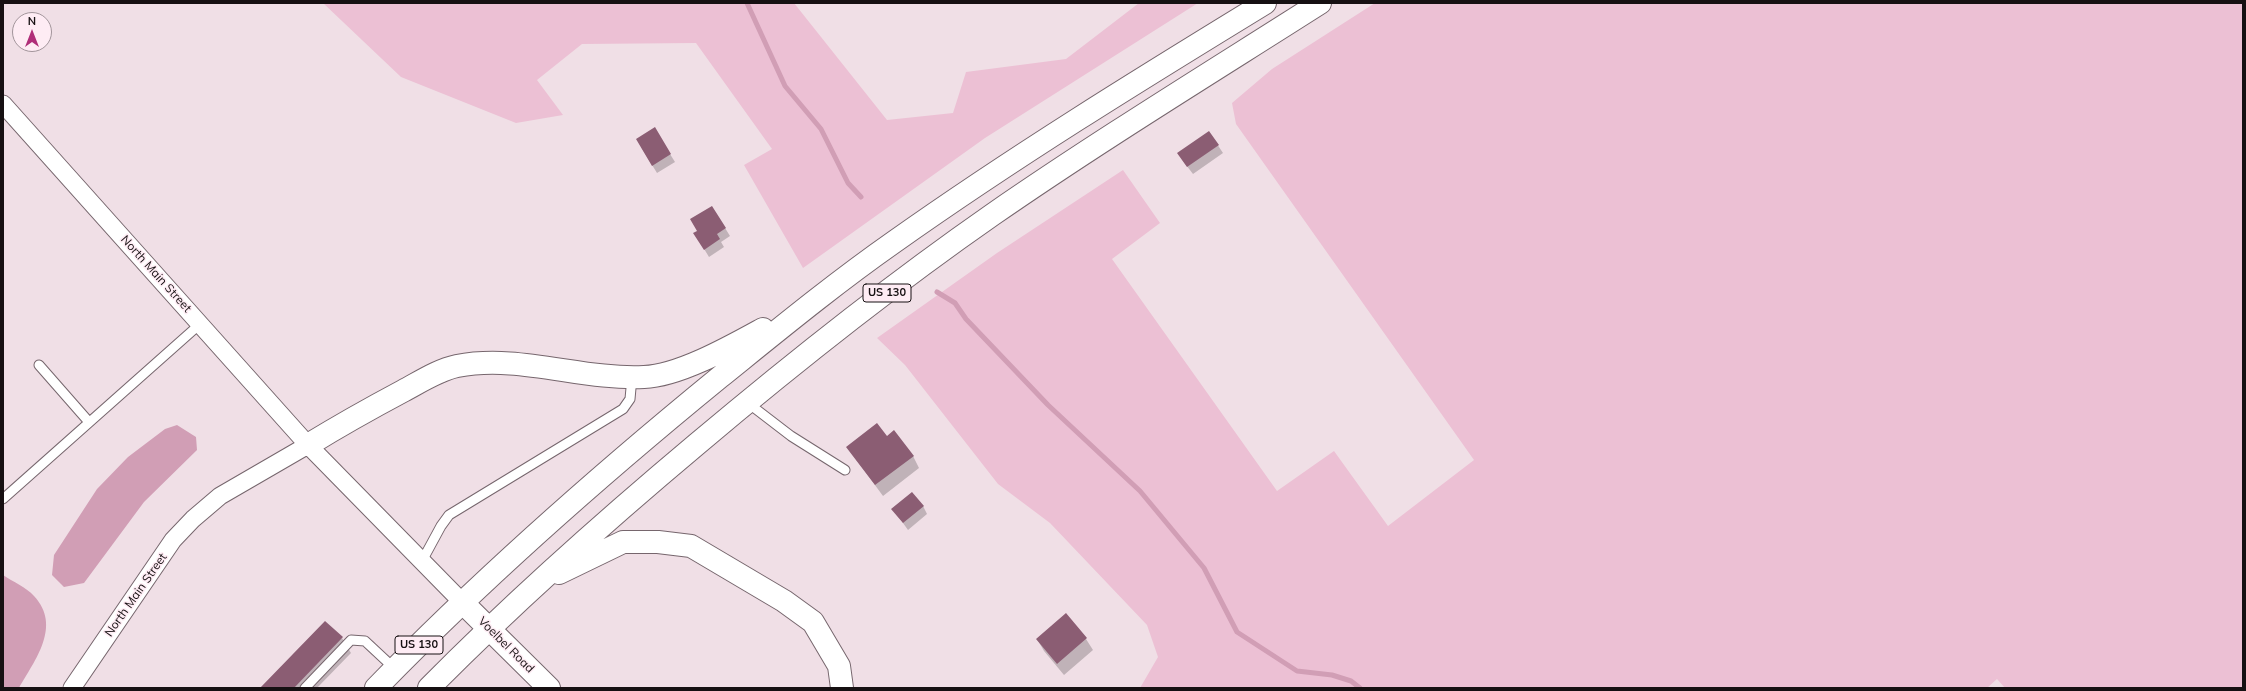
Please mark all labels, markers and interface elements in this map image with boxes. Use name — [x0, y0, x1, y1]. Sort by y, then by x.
north arrow — [12, 12, 52, 52]
text: N — [28, 14, 36, 28]
street label: North Main Street — [118, 233, 194, 315]
road number: US 130 — [863, 284, 911, 302]
street label: North Main Street — [102, 551, 170, 639]
street label: Voelbel Road — [475, 614, 537, 676]
road number: US 130 — [395, 636, 443, 654]

